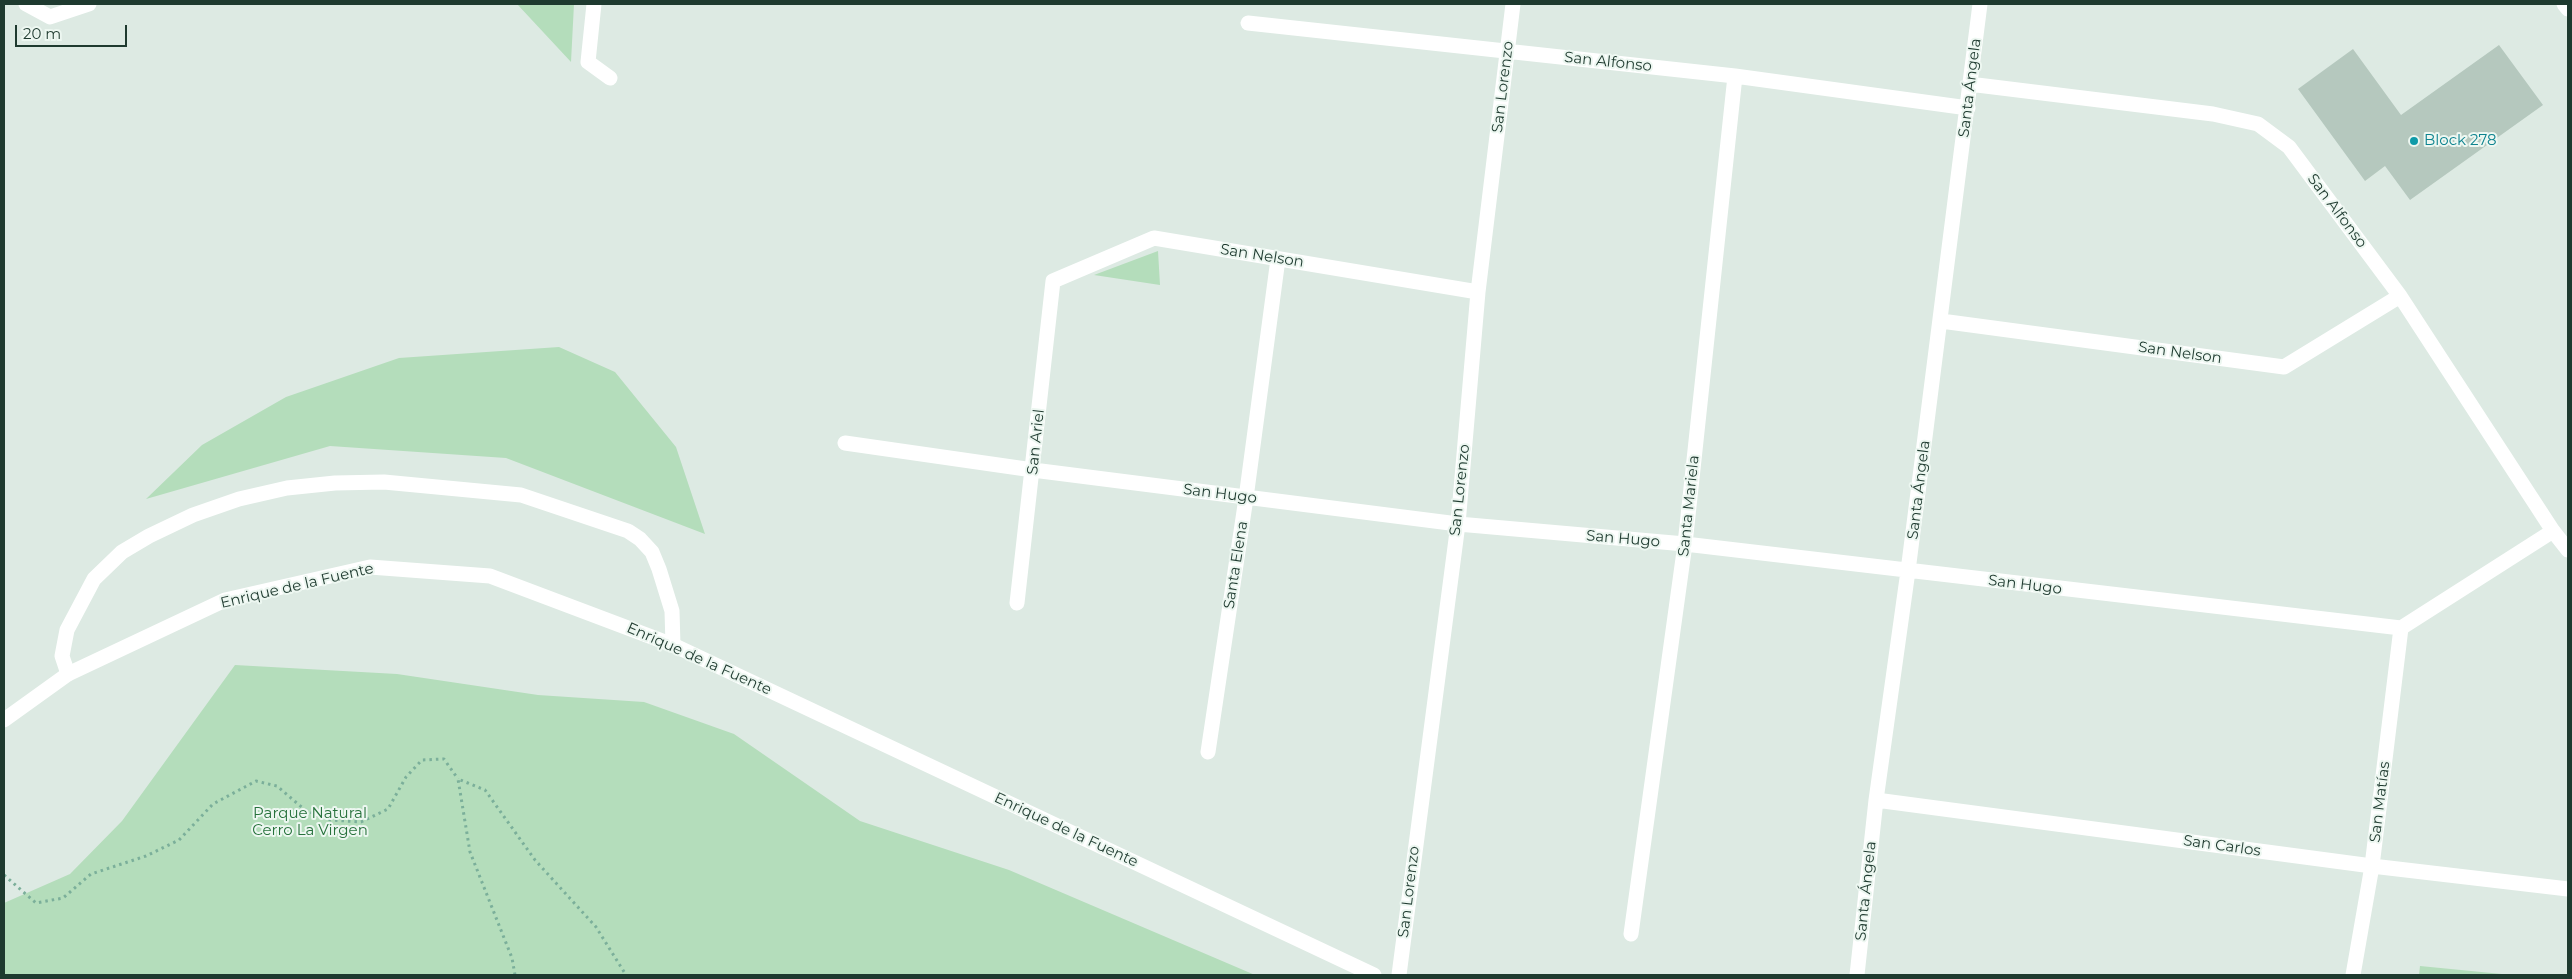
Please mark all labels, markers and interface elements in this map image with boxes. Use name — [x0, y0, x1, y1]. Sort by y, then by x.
scale bar — [18, 15, 130, 47]
text: 20 m — [23, 24, 61, 43]
street label: Santa Ángela — [1955, 37, 1985, 139]
street label: San Lorenzo — [1488, 40, 1518, 134]
street label: San Alfonso — [1563, 48, 1653, 76]
place label: Block 278 — [2424, 132, 2497, 150]
marker: Block 278 — [2408, 135, 2420, 147]
street label: San Alfonso — [2303, 170, 2371, 252]
street label: San Nelson — [1219, 241, 1305, 271]
street label: San Nelson — [2137, 338, 2223, 368]
street label: San Ariel — [1024, 408, 1048, 476]
street label: Santa Ángela — [1904, 439, 1934, 541]
street label: San Lorenzo — [1446, 443, 1474, 537]
street label: Santa Mariela — [1675, 454, 1703, 558]
street label: San Hugo — [1182, 481, 1258, 507]
street label: Santa Elena — [1220, 520, 1252, 610]
street label: San Hugo — [1585, 527, 1661, 551]
street label: Enrique de la Fuente — [219, 560, 375, 612]
street label: San Hugo — [1987, 572, 2063, 598]
street label: Enrique de la Fuente — [624, 619, 774, 699]
street label: San Matías — [2366, 760, 2394, 844]
street label: Enrique de la Fuente — [991, 789, 1141, 871]
park label: Parque Natural Cerro La Virgen — [252, 805, 368, 840]
street label: San Carlos — [2182, 832, 2262, 860]
street label: Santa Ángela — [1852, 840, 1880, 942]
street label: San Lorenzo — [1394, 845, 1424, 939]

